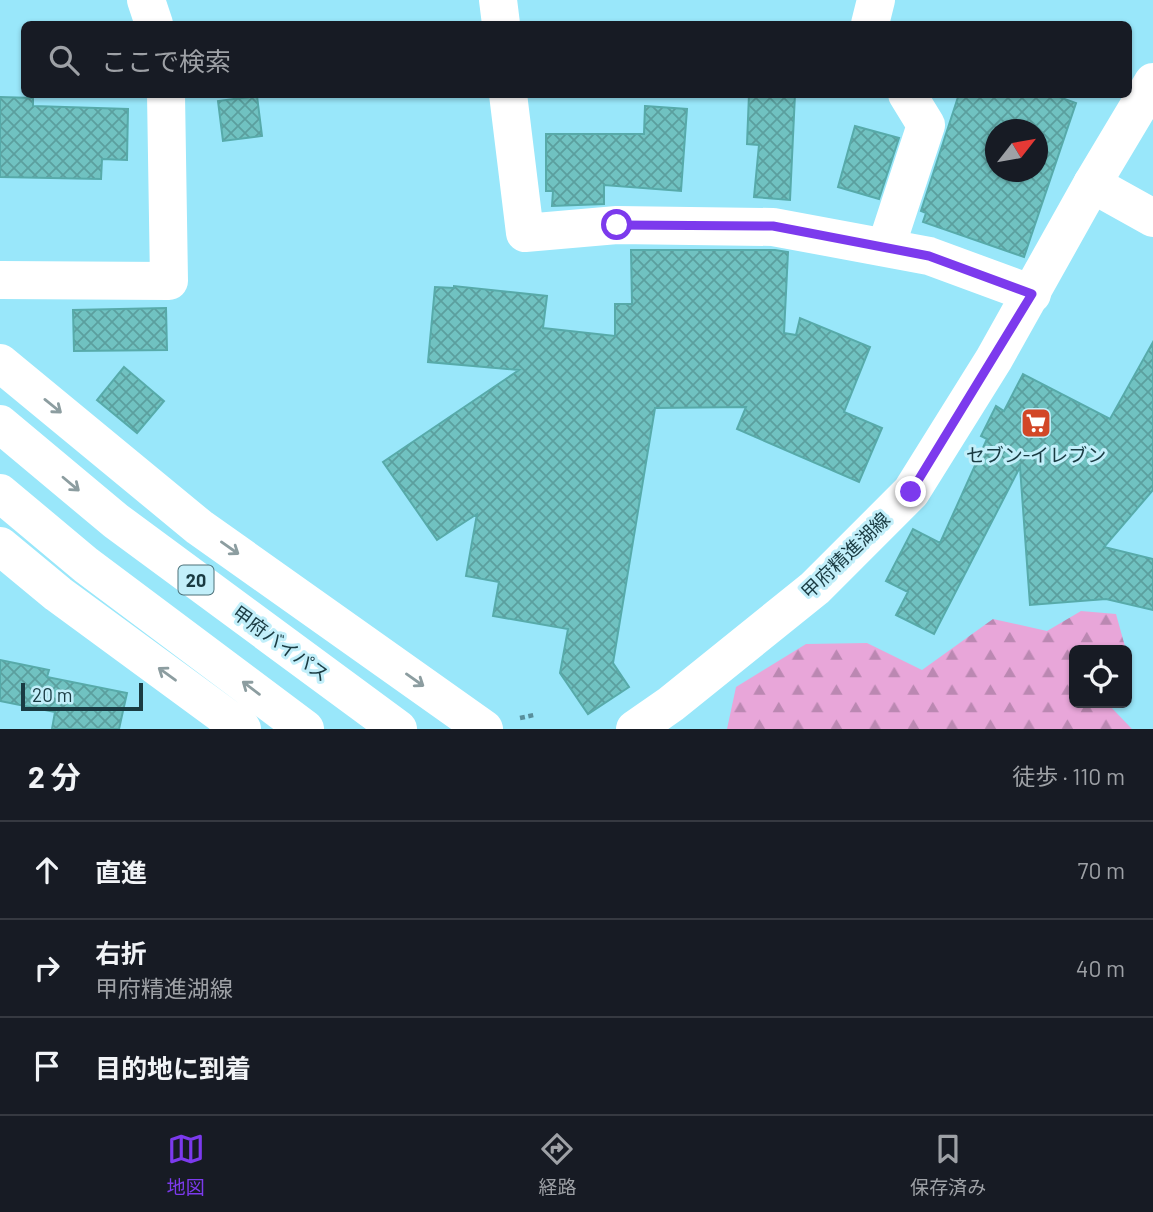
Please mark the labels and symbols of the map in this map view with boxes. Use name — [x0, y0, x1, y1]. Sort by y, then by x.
north arrow — [985, 119, 1048, 182]
route start — [601, 209, 632, 240]
one-way arrow — [43, 398, 61, 414]
supermarket icon: セブン-イレブン — [1019, 406, 1053, 440]
place label: セブン-イレブン — [966, 443, 1106, 466]
one-way arrow — [62, 476, 80, 492]
route end — [895, 476, 926, 507]
street label: 甲府精進湖線 — [796, 507, 894, 603]
one-way arrow — [220, 541, 239, 555]
road number: 20 — [178, 566, 214, 594]
street label: 甲府バイパス — [228, 600, 334, 686]
one-way arrow — [158, 667, 177, 681]
one-way arrow — [405, 673, 424, 687]
scale bar — [21, 680, 144, 712]
one-way arrow — [242, 681, 261, 695]

